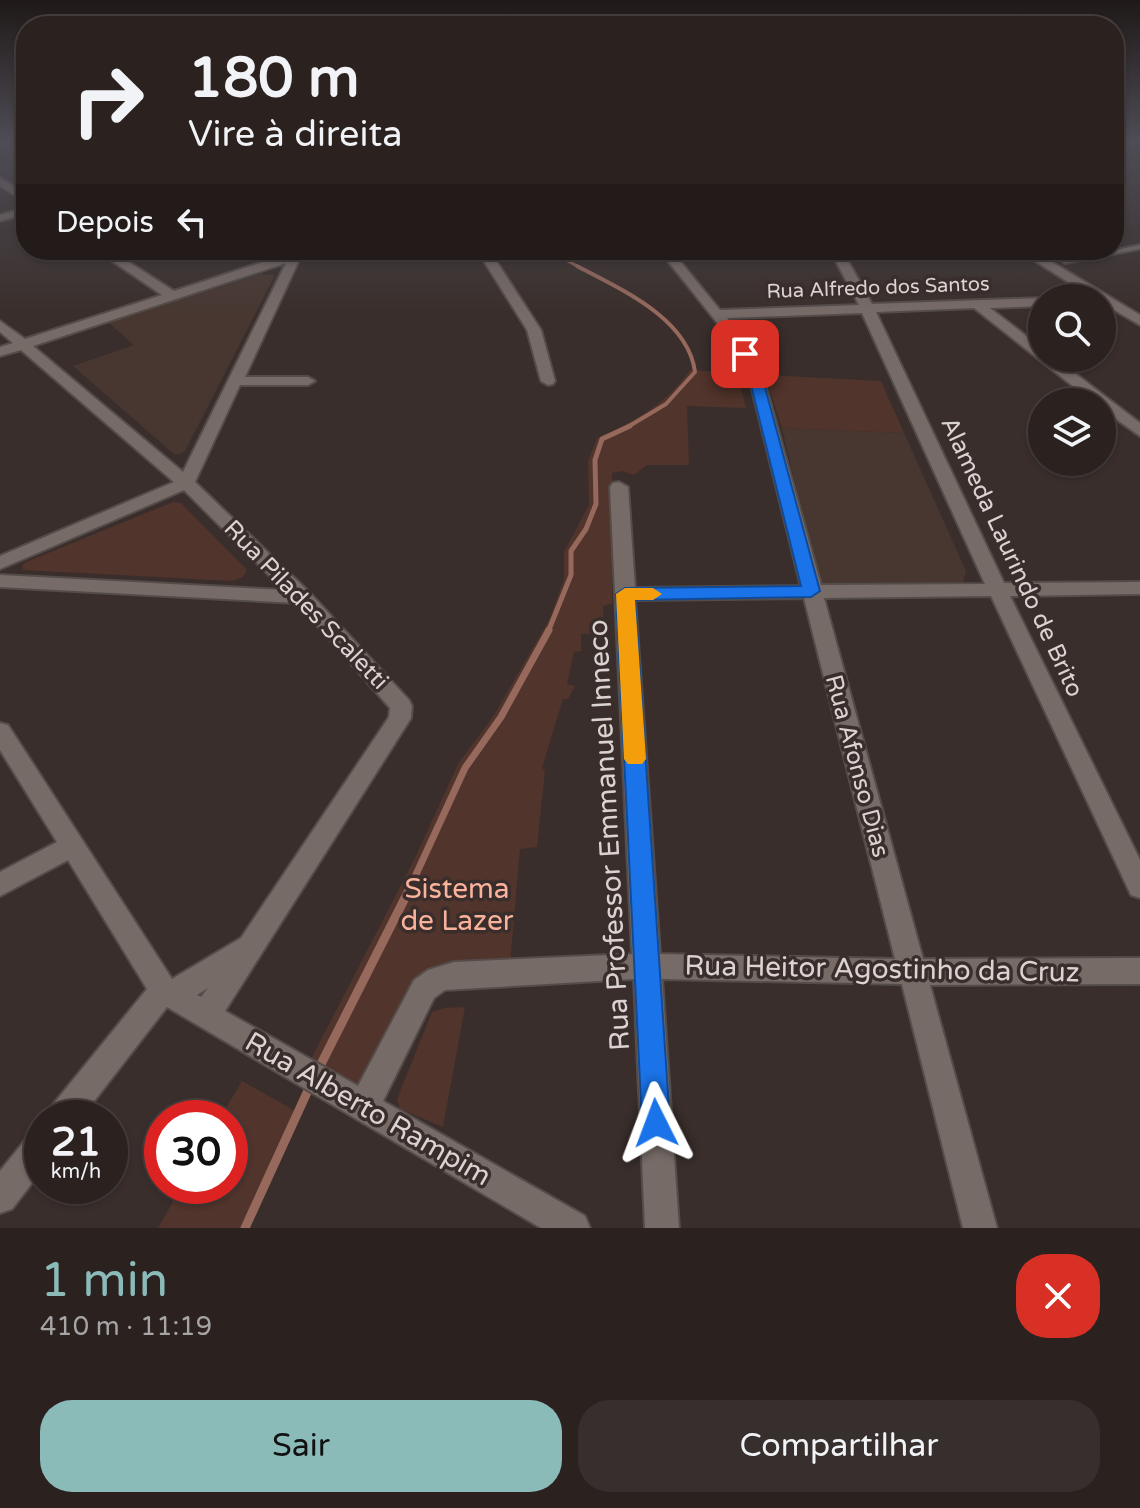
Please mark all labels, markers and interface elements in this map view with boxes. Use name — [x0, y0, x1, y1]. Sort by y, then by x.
text: 180 m — [188, 45, 359, 112]
icon: right — [56, 48, 160, 152]
text: Vire à direita — [188, 113, 402, 156]
icon: left — [170, 200, 214, 244]
text: Depois — [56, 204, 154, 241]
street label: Rua Alfredo dos Santos — [766, 272, 990, 304]
map controls — [1028, 284, 1116, 476]
button: search — [1028, 284, 1116, 372]
pin — [711, 320, 779, 388]
icon: arrive — [723, 332, 767, 376]
button: layers — [1028, 388, 1116, 476]
street label: Alameda Laurindo de Brito — [934, 412, 1090, 702]
street label: Rua Pilades Scaletti — [218, 514, 394, 696]
street label: Rua Professor Emmanuel Inneco — [581, 618, 637, 1052]
street label: Rua Afonso Dias — [819, 672, 895, 860]
park label: Sistema de Lazer — [400, 872, 514, 938]
street label: Rua Heitor Agostinho da Cruz — [684, 949, 1080, 989]
street label: Rua Alberto Rampim — [239, 1025, 497, 1193]
position arrow — [614, 1081, 698, 1165]
speed limit sign: 30 — [144, 1100, 248, 1204]
text: 21 — [51, 1118, 101, 1166]
text: km/h — [51, 1160, 101, 1184]
text: 1 min — [40, 1252, 168, 1310]
button: close — [1016, 1254, 1100, 1338]
text: 410 m · 11:19 — [40, 1311, 212, 1342]
button: Sair — [40, 1400, 562, 1492]
button: Compartilhar — [578, 1400, 1100, 1492]

